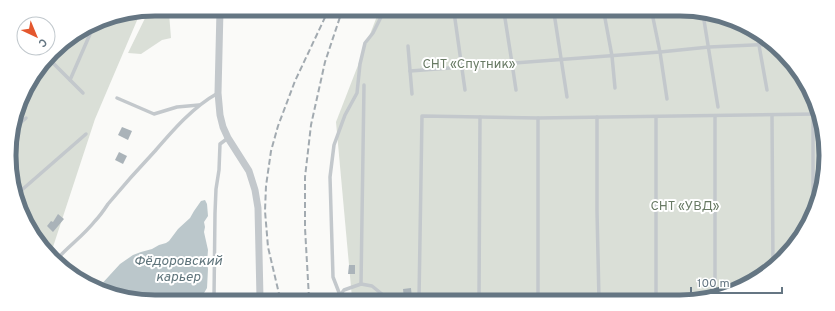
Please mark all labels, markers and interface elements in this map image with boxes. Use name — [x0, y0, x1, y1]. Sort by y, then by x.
north arrow — [16, 16, 56, 56]
text: С — [35, 35, 50, 50]
park label: СНТ «Спутник» — [422, 57, 516, 73]
park label: СНТ «УВД» — [650, 199, 720, 215]
water label: Фёдоровский карьер — [134, 253, 223, 286]
scale bar — [691, 269, 782, 295]
text: 100 m — [697, 276, 730, 292]

